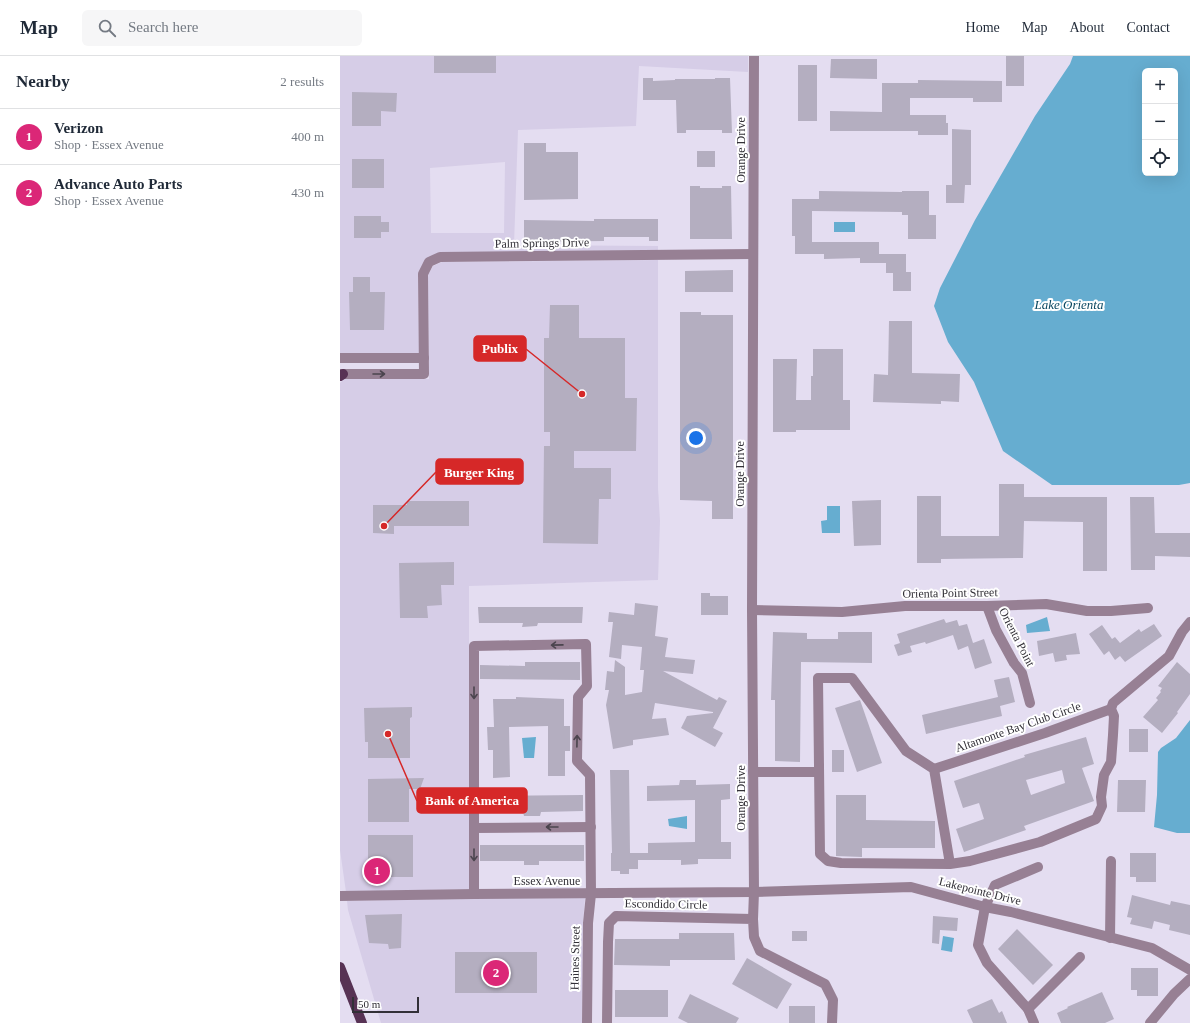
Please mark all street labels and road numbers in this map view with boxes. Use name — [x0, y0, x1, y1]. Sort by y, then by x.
street label: Orange Drive — [734, 117, 748, 183]
street label: Palm Springs Drive — [495, 235, 589, 251]
street label: Orange Drive — [733, 441, 747, 507]
street label: Orienta Point Street — [902, 585, 998, 601]
street label: Orienta Point — [996, 605, 1038, 669]
street label: Altamonte Bay Club Circle — [953, 699, 1083, 755]
street label: Orange Drive — [734, 765, 748, 831]
street label: Essex Avenue — [514, 874, 580, 888]
street label: Lakepointe Drive — [937, 874, 1023, 908]
street label: Escondido Circle — [624, 896, 708, 912]
street label: Haines Street — [567, 925, 583, 990]

